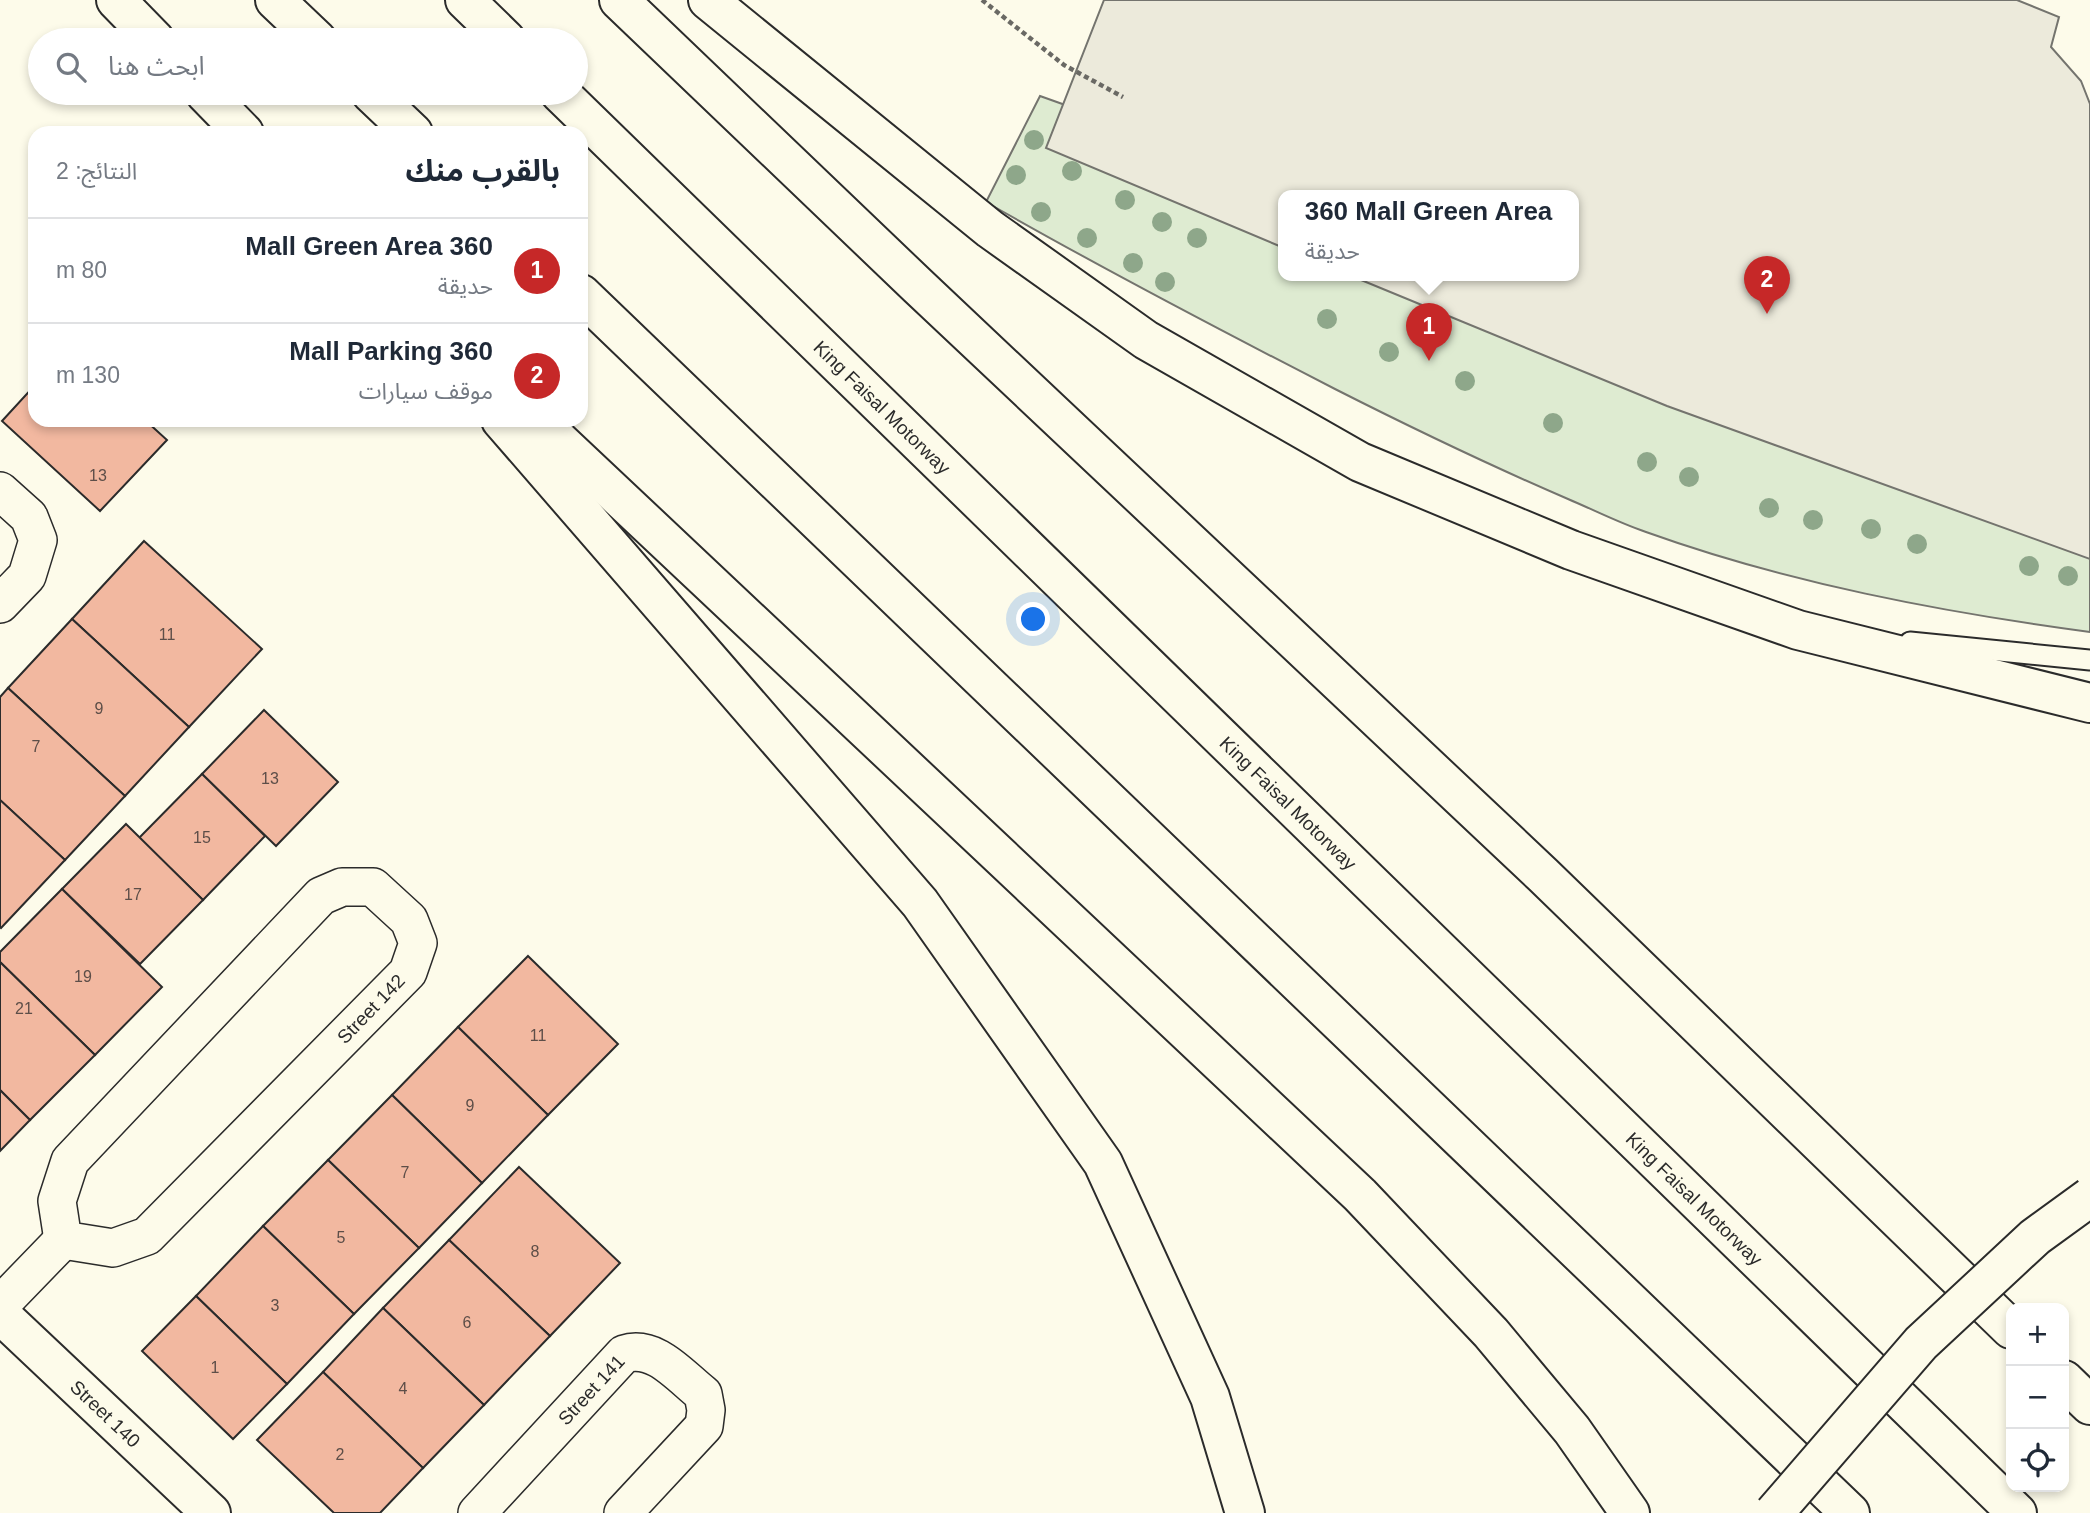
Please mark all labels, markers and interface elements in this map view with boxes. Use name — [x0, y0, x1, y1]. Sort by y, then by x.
search box — [28, 28, 588, 105]
icon: search — [52, 48, 90, 86]
text: ابحث هنا — [108, 51, 205, 81]
text: بالقرب منك — [405, 154, 560, 187]
text: النتائج: 2 — [56, 158, 137, 184]
popup — [1278, 190, 1579, 281]
text: 360 Mall Green Area — [1305, 196, 1552, 226]
text: 360 Mall Green Area — [245, 231, 493, 261]
text: حديقة — [1305, 238, 1360, 264]
pin: 2 — [1744, 256, 1790, 314]
text: 80 m — [56, 257, 107, 283]
text: 1 — [531, 257, 543, 283]
text: حديقة — [438, 273, 493, 299]
pin: 1 — [1406, 303, 1452, 361]
text: 360 Mall Parking — [289, 336, 493, 366]
street label: King Faisal Motorway — [810, 336, 955, 478]
text: 130 m — [56, 362, 120, 388]
text: 2 — [531, 362, 543, 388]
text: موقف سيارات — [359, 378, 493, 404]
house number: 13 — [89, 467, 107, 484]
your location — [1016, 602, 1050, 636]
house number: 11 — [159, 626, 175, 643]
house number: 9 — [95, 700, 104, 717]
street label: King Faisal Motorway — [1216, 732, 1361, 874]
house number: 7 — [32, 738, 41, 755]
house number: 13 — [261, 770, 279, 787]
house number: 15 — [193, 829, 211, 846]
house number: 17 — [124, 886, 142, 903]
house number: 19 — [74, 968, 92, 985]
street label: Street 142 — [333, 970, 409, 1048]
house number: 21 — [15, 1000, 33, 1017]
house number: 11 — [530, 1027, 546, 1044]
house number: 9 — [466, 1097, 475, 1114]
street label: King Faisal Motorway — [1622, 1128, 1767, 1270]
house number: 7 — [401, 1164, 410, 1181]
house number: 5 — [337, 1229, 346, 1246]
house number: 8 — [531, 1243, 540, 1260]
house number: 3 — [271, 1297, 280, 1314]
map controls — [2006, 1303, 2069, 1492]
button: + — [2006, 1303, 2069, 1366]
house number: 6 — [463, 1314, 472, 1331]
street label: Street 141 — [554, 1350, 629, 1429]
house number: 1 — [211, 1359, 220, 1376]
button: − — [2006, 1366, 2069, 1429]
street label: Street 140 — [66, 1376, 145, 1451]
house number: 4 — [399, 1380, 408, 1397]
button: locate — [2006, 1429, 2069, 1492]
house number: 2 — [336, 1446, 345, 1463]

